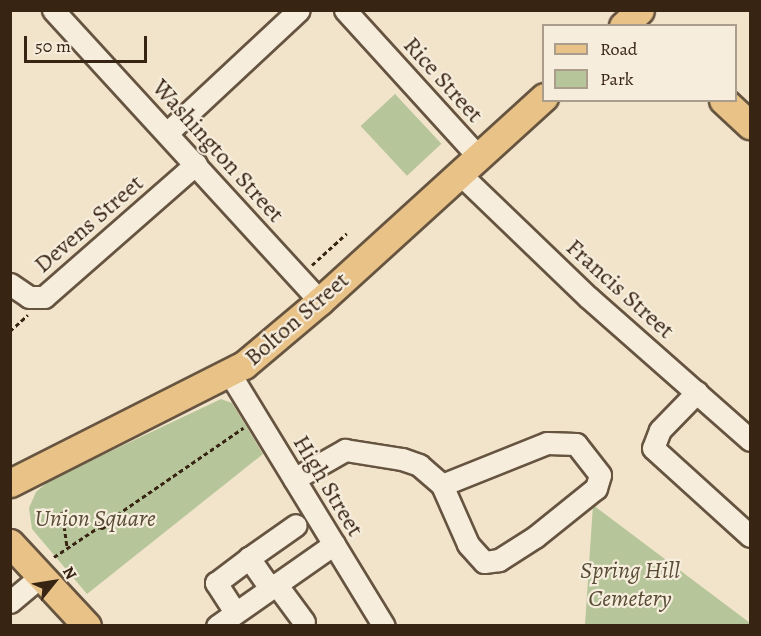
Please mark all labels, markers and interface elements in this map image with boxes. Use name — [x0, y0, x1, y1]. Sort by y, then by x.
scale bar — [27, 24, 150, 62]
legend — [542, 24, 737, 102]
street label: Rice Street — [397, 31, 489, 129]
text: 50 m — [35, 34, 71, 58]
text: Road — [600, 37, 637, 61]
text: Park — [600, 67, 634, 91]
street label: Washington Street — [146, 73, 290, 229]
street label: Devens Street — [29, 169, 149, 279]
street label: Francis Street — [560, 233, 680, 345]
street label: Bolton Street — [239, 266, 355, 372]
street label: High Street — [286, 430, 370, 542]
park label: Union Square — [35, 505, 155, 533]
north arrow — [24, 552, 84, 612]
park label: Spring Hill Cemetery — [580, 557, 680, 613]
text: N — [57, 562, 82, 584]

